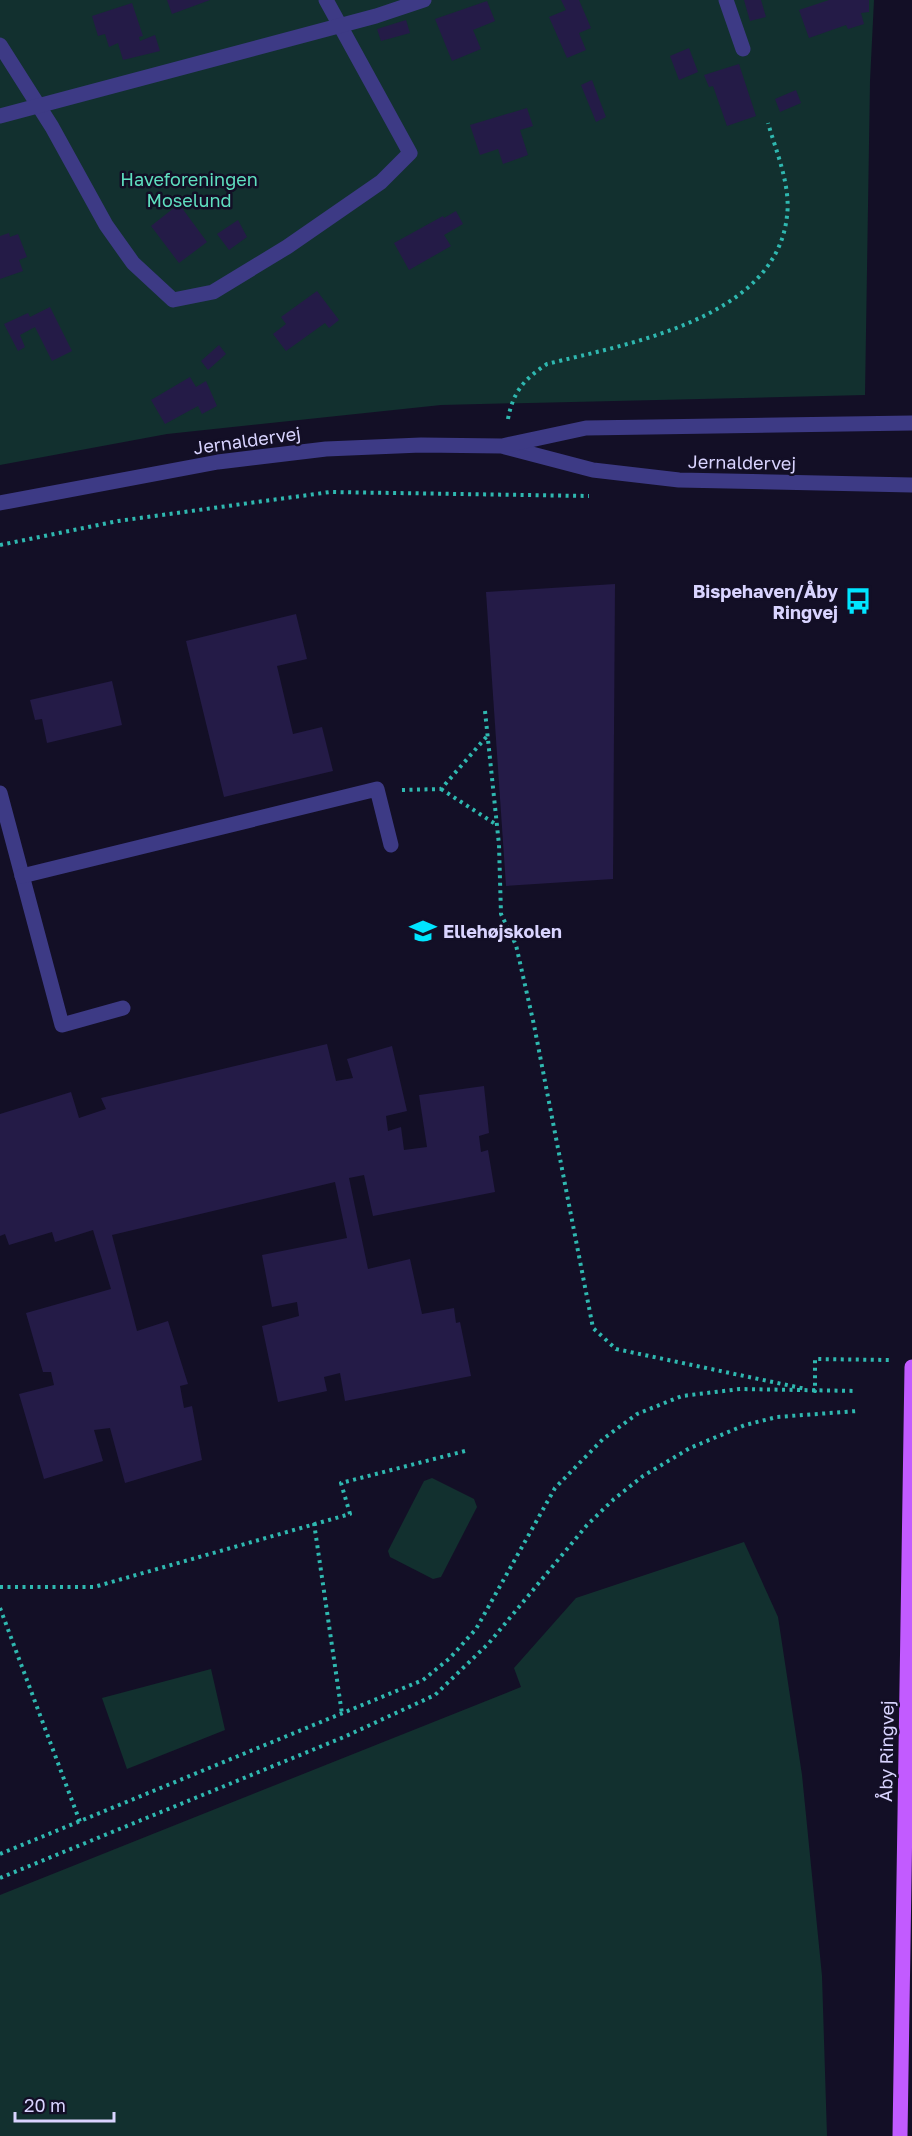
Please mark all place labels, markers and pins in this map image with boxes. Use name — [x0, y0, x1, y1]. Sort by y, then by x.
place label: Bispehaven/Åby Ringvej — [693, 580, 838, 623]
bus stop icon: Bispehaven/Åby Ringvej — [843, 586, 873, 616]
school or university icon: Ellehøjskolen — [408, 916, 438, 946]
place label: Ellehøjskolen — [443, 920, 562, 942]

